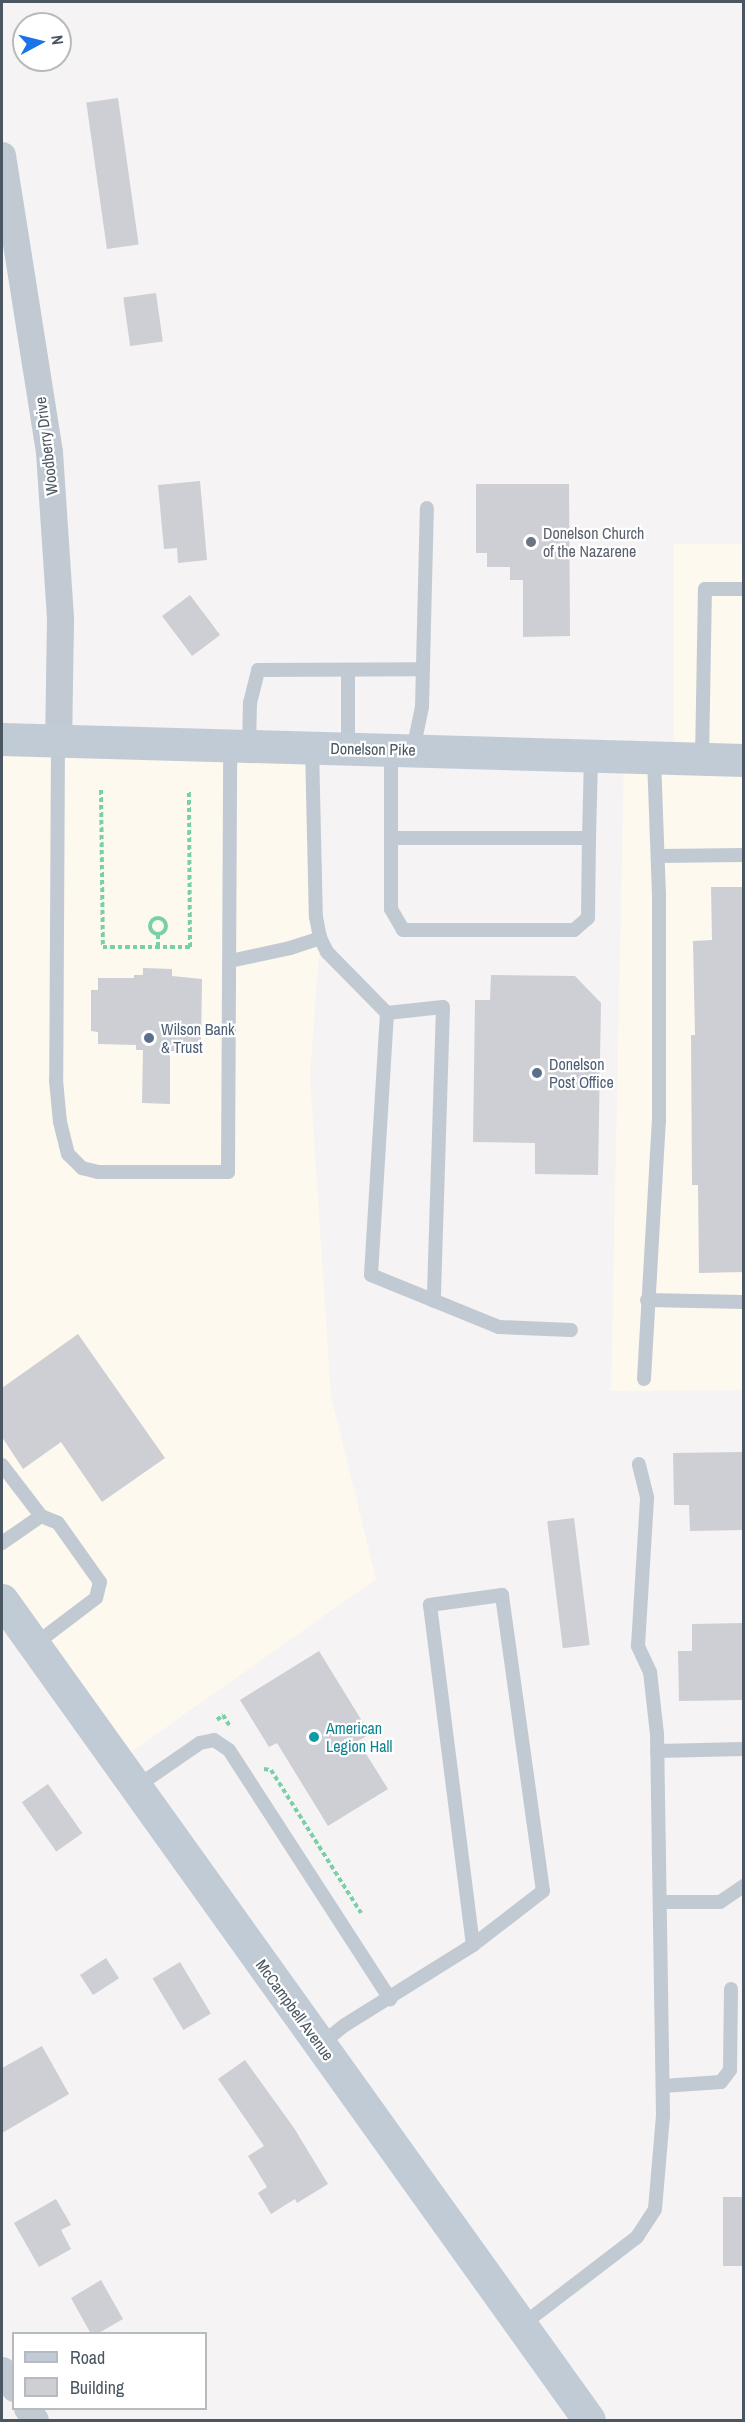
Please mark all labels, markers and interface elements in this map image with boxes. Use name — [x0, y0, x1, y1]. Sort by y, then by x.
north arrow — [12, 12, 72, 72]
text: N — [46, 34, 69, 46]
street label: Woodberry Drive — [30, 396, 62, 496]
place label: Donelson Church of the Nazarene — [543, 523, 644, 561]
marker: Donelson Church of the Nazarene — [524, 535, 538, 549]
street label: Donelson Pike — [330, 739, 416, 759]
place label: Wilson Bank & Trust — [161, 1019, 235, 1057]
marker: Wilson Bank & Trust — [142, 1031, 156, 1045]
place label: Donelson Post Office — [549, 1054, 614, 1092]
marker: Donelson Post Office — [530, 1066, 544, 1080]
place label: American Legion Hall — [326, 1718, 392, 1756]
marker: American Legion Hall — [307, 1730, 321, 1744]
street label: McCampbell Avenue — [252, 1955, 338, 2065]
legend — [12, 2332, 207, 2410]
text: Road — [70, 2345, 105, 2370]
text: Building — [70, 2375, 124, 2400]

